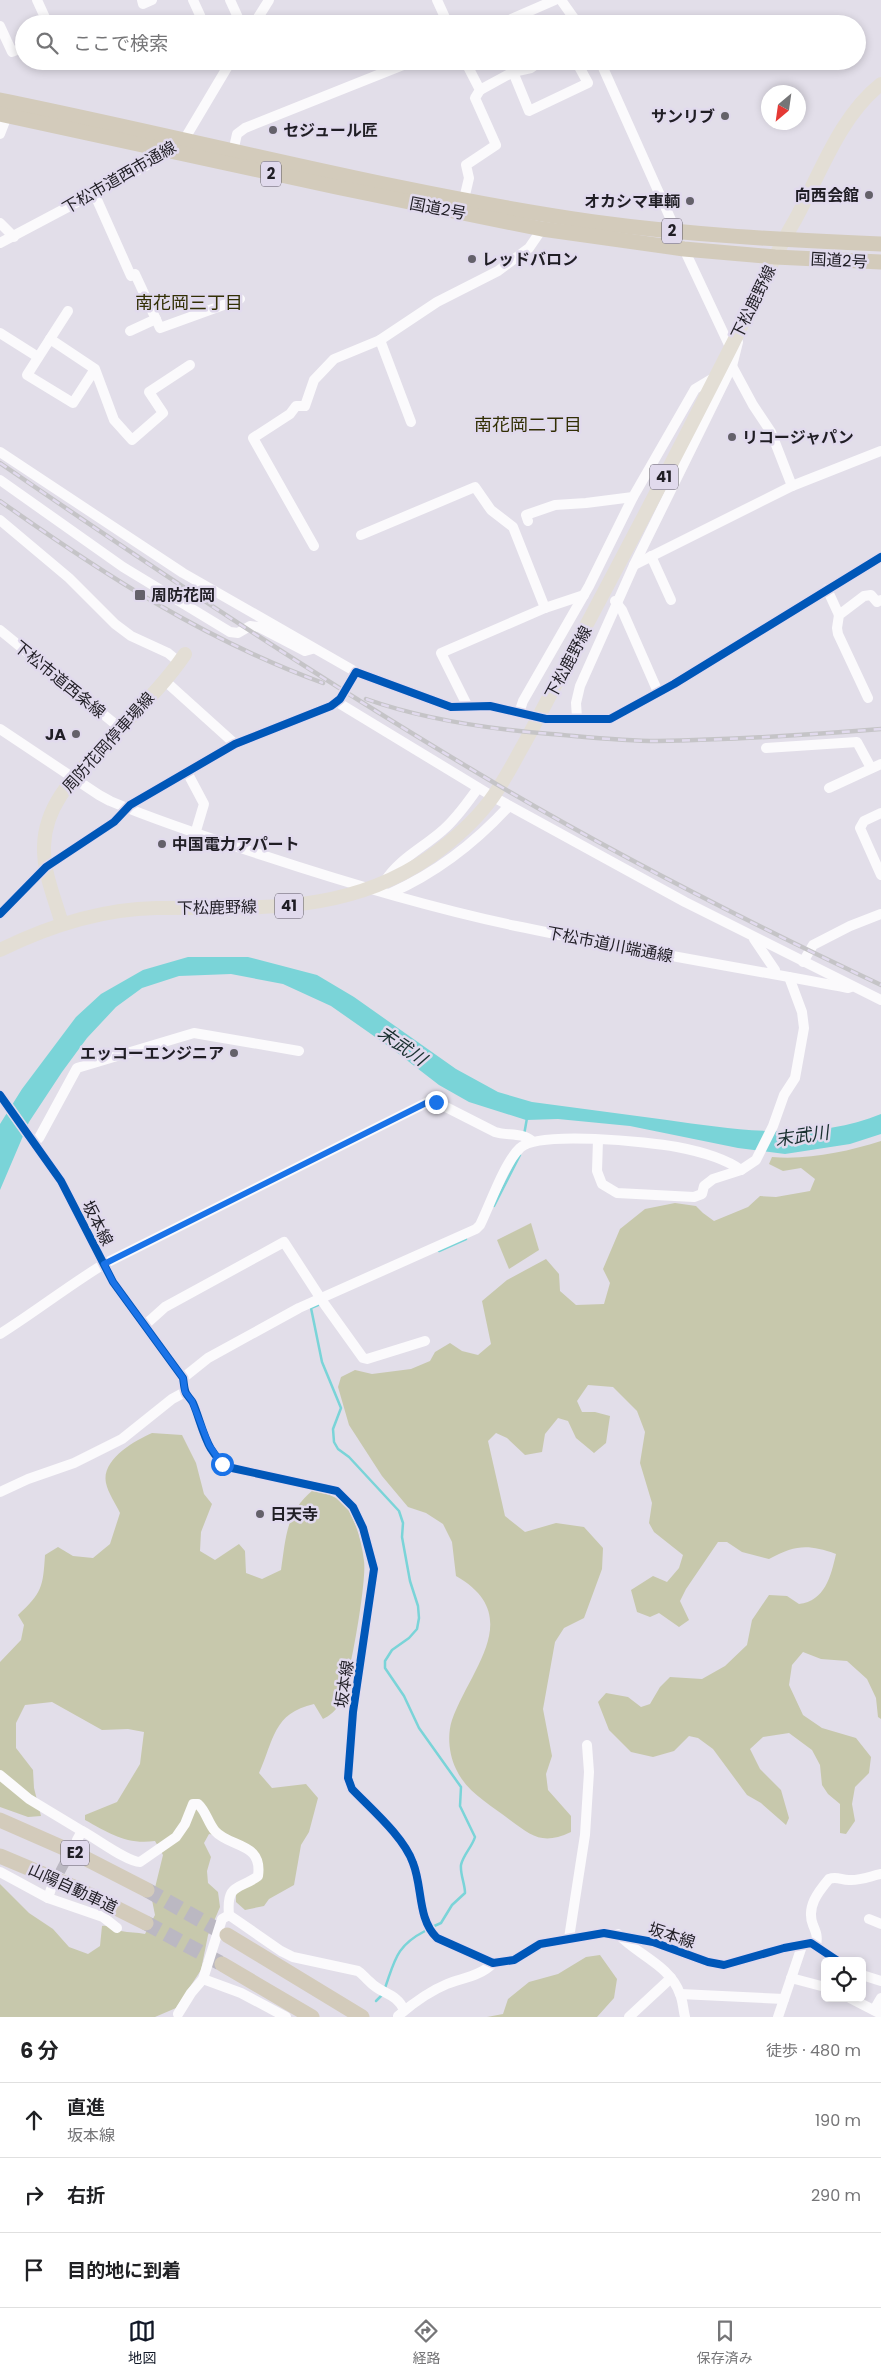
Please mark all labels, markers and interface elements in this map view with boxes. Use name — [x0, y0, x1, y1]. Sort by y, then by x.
search box — [15, 15, 866, 70]
icon: search — [33, 29, 61, 57]
text: ここで検索 — [73, 30, 168, 57]
north arrow — [761, 85, 806, 130]
place label: サンリブ — [651, 105, 715, 128]
marker: サンリブ — [719, 110, 731, 122]
place label: セジュール匠 — [283, 119, 378, 142]
marker: セジュール匠 — [267, 124, 279, 136]
street label: 下松市道西市通線 — [58, 135, 180, 219]
road number: 2 — [261, 162, 281, 186]
place label: 向西会館 — [795, 184, 859, 207]
marker: 向西会館 — [863, 189, 875, 201]
place label: オカシマ車輌 — [584, 190, 680, 213]
street label: 国道2号 — [408, 192, 468, 225]
marker: オカシマ車輌 — [684, 195, 696, 207]
road number: 2 — [662, 218, 682, 244]
place label: レッドバロン — [482, 248, 578, 271]
street label: 国道2号 — [810, 248, 868, 273]
marker: レッドバロン — [466, 253, 478, 265]
street label: 下松鹿野線 — [726, 261, 781, 343]
district label: 南花岡三丁目 — [135, 290, 243, 315]
district label: 南花岡二丁目 — [474, 412, 582, 437]
place label: リコージャパン — [742, 426, 854, 449]
marker: リコージャパン — [726, 431, 738, 443]
road number: 41 — [650, 464, 678, 490]
place label: 周防花岡 — [151, 584, 215, 607]
marker: 周防花岡 — [133, 588, 147, 602]
street label: 下松鹿野線 — [540, 622, 597, 703]
street label: 下松市道西条線 — [9, 635, 110, 724]
street label: 周防花岡停車場線 — [57, 687, 160, 798]
place label: JA — [45, 723, 66, 746]
marker: JA — [70, 728, 82, 740]
place label: 中国電力アパート — [172, 833, 300, 856]
marker: 中国電力アパート — [156, 838, 168, 850]
road number: 41 — [275, 894, 303, 918]
street label: 下松鹿野線 — [177, 895, 257, 920]
street label: 下松市道川端通線 — [545, 921, 675, 968]
water label: 末武川 — [373, 1020, 433, 1072]
place label: エッコーエンジニア — [80, 1042, 224, 1065]
marker: エッコーエンジニア — [228, 1047, 240, 1059]
route end — [425, 1091, 448, 1114]
water label: 末武川 — [773, 1119, 832, 1152]
street label: 坂本線 — [76, 1197, 119, 1250]
route start — [211, 1453, 234, 1476]
place label: 日天寺 — [270, 1503, 318, 1526]
marker: 日天寺 — [254, 1508, 266, 1520]
street label: 坂本線 — [330, 1659, 359, 1709]
road number: E2 — [61, 1840, 89, 1866]
street label: 山陽自動車道 — [24, 1858, 121, 1919]
street label: 坂本線 — [645, 1917, 698, 1954]
map controls — [821, 1957, 866, 2002]
button: locate — [821, 1957, 866, 2002]
text: 6 分 — [20, 2036, 59, 2065]
text: 徒歩 · 480 m — [766, 2039, 861, 2062]
text: 直進 — [67, 2094, 105, 2121]
icon: ahead — [20, 2106, 48, 2134]
text: 190 m — [815, 2109, 861, 2132]
text: 坂本線 — [67, 2124, 115, 2147]
icon: right — [20, 2181, 48, 2209]
text: 右折 — [67, 2182, 105, 2209]
text: 290 m — [811, 2184, 861, 2207]
icon: arrive — [20, 2256, 48, 2284]
text: 目的地に到着 — [67, 2257, 181, 2284]
tab: 地図 — [128, 2317, 156, 2369]
tab: 経路 — [412, 2317, 440, 2369]
tab: 保存済み — [697, 2317, 753, 2369]

